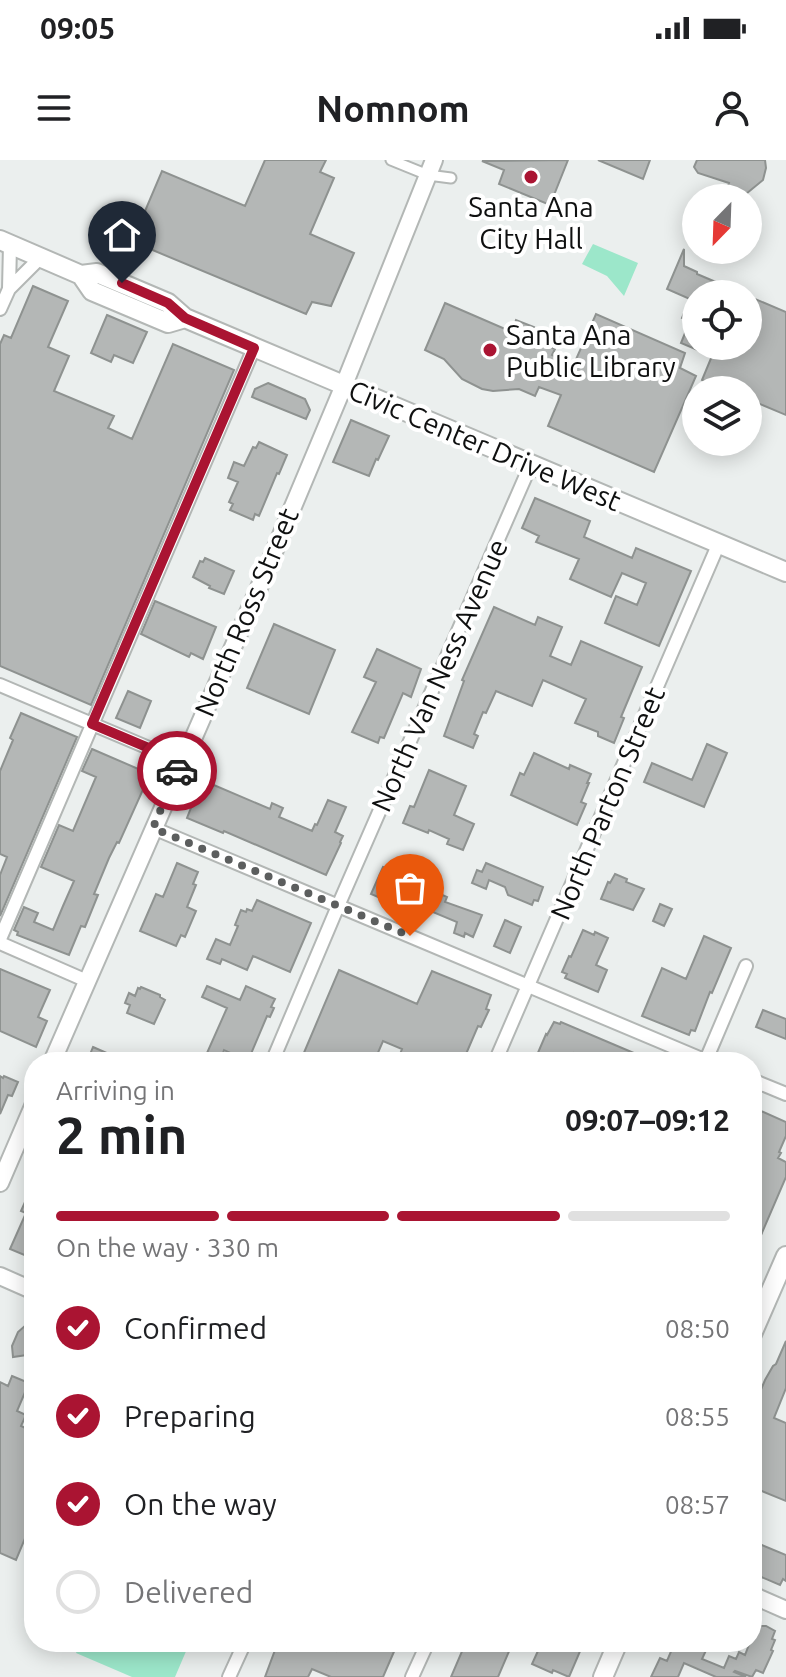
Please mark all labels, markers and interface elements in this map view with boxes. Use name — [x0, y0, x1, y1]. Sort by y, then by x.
text: 09:05 — [40, 11, 115, 45]
icon: menu — [32, 86, 76, 130]
icon: person — [710, 86, 754, 130]
text: Nomnom — [316, 88, 470, 129]
marker: Santa Ana City Hall — [522, 168, 540, 186]
north arrow — [682, 184, 762, 264]
map controls — [682, 184, 762, 456]
place label: Santa Ana City Hall — [468, 191, 594, 254]
pin — [88, 201, 156, 283]
icon: home — [100, 213, 144, 257]
button: locate — [682, 280, 762, 360]
place label: Santa Ana Public Library — [506, 319, 676, 382]
marker: Santa Ana Public Library — [481, 341, 499, 359]
street label: Civic Center Drive West — [344, 374, 626, 516]
button: layers — [682, 376, 762, 456]
street label: North Ross Street — [188, 503, 304, 721]
street label: North Van Ness Avenue — [365, 534, 513, 816]
street label: North Parton Street — [544, 682, 670, 924]
courier — [137, 731, 217, 811]
icon: car — [155, 749, 199, 793]
pin — [376, 854, 444, 936]
icon: bag — [388, 866, 432, 910]
text: Arriving in — [56, 1076, 175, 1105]
text: 09:07–09:12 — [565, 1103, 730, 1137]
text: 2 min — [56, 1106, 187, 1164]
text: On the way · 330 m — [56, 1233, 279, 1262]
icon: check — [56, 1306, 100, 1350]
text: Confirmed — [124, 1311, 267, 1345]
text: 08:50 — [665, 1314, 730, 1343]
icon: check — [56, 1394, 100, 1438]
text: Preparing — [124, 1399, 256, 1433]
text: 08:55 — [665, 1402, 730, 1431]
icon: check — [56, 1482, 100, 1526]
text: On the way — [124, 1487, 277, 1521]
text: 08:57 — [665, 1490, 730, 1519]
text: Delivered — [124, 1575, 253, 1609]

